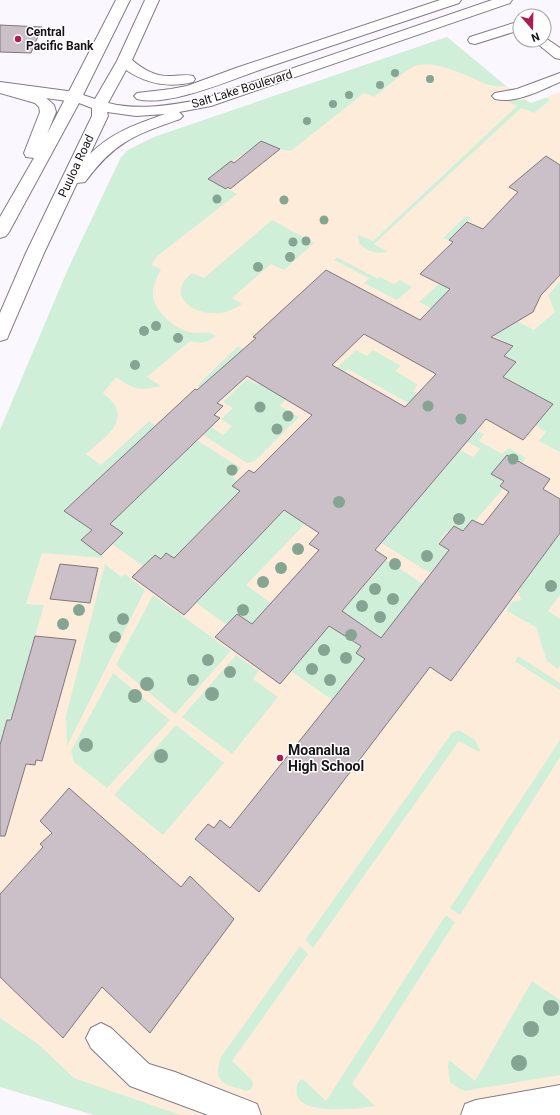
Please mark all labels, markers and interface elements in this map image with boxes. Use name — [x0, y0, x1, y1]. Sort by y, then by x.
north arrow — [512, 8, 552, 48]
place label: Central Pacific Bank — [26, 25, 94, 53]
text: N — [529, 29, 541, 44]
marker: Central Pacific Bank — [13, 34, 23, 44]
street label: Salt Lake Boulevard — [190, 67, 294, 111]
street label: Puuloa Road — [55, 132, 97, 200]
place label: Moanalua High School — [288, 742, 364, 774]
marker: Moanalua High School — [275, 753, 285, 763]

